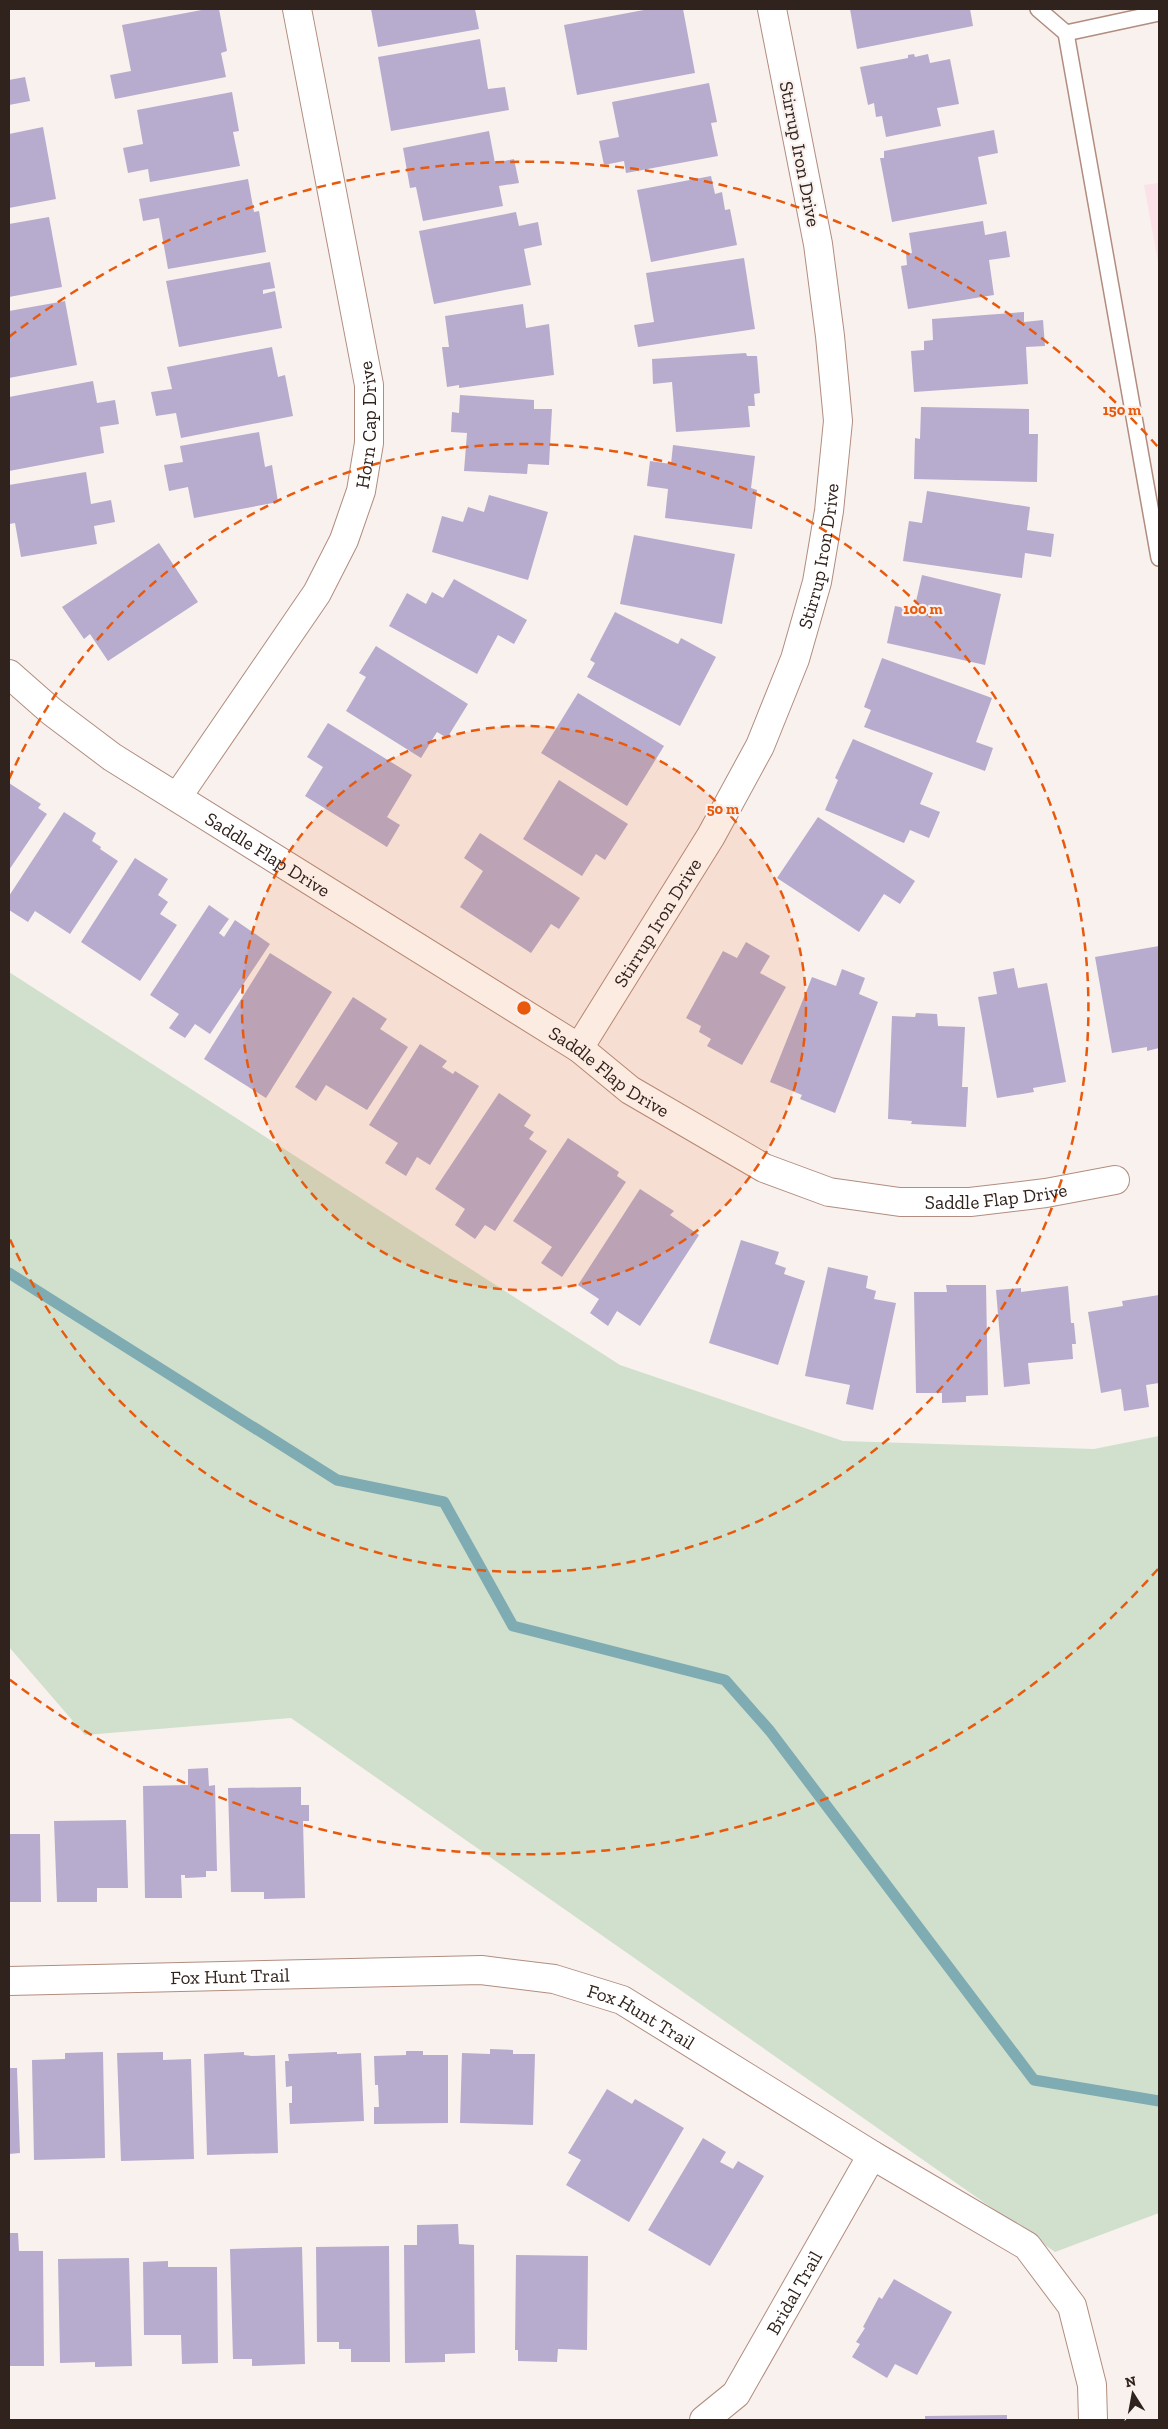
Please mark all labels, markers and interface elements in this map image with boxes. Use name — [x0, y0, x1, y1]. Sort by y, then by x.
street label: Stirrup Iron Drive — [775, 79, 825, 229]
street label: Horn Cap Drive — [350, 359, 381, 490]
text: 150 m — [1103, 401, 1141, 419]
street label: Stirrup Iron Drive — [793, 482, 843, 631]
text: 100 m — [903, 600, 943, 618]
text: 50 m — [707, 800, 739, 818]
street label: Saddle Flap Drive — [201, 807, 335, 902]
street label: Stirrup Iron Drive — [608, 853, 706, 991]
centre of rings — [515, 999, 533, 1017]
street label: Saddle Flap Drive — [545, 1021, 674, 1122]
street label: Saddle Flap Drive — [925, 1178, 1069, 1214]
street label: Fox Hunt Trail — [170, 1963, 290, 1989]
street label: Fox Hunt Trail — [585, 1979, 699, 2054]
street label: Bridal Trail — [761, 2247, 827, 2338]
north arrow — [1108, 2369, 1158, 2419]
text: N — [1124, 2372, 1138, 2391]

